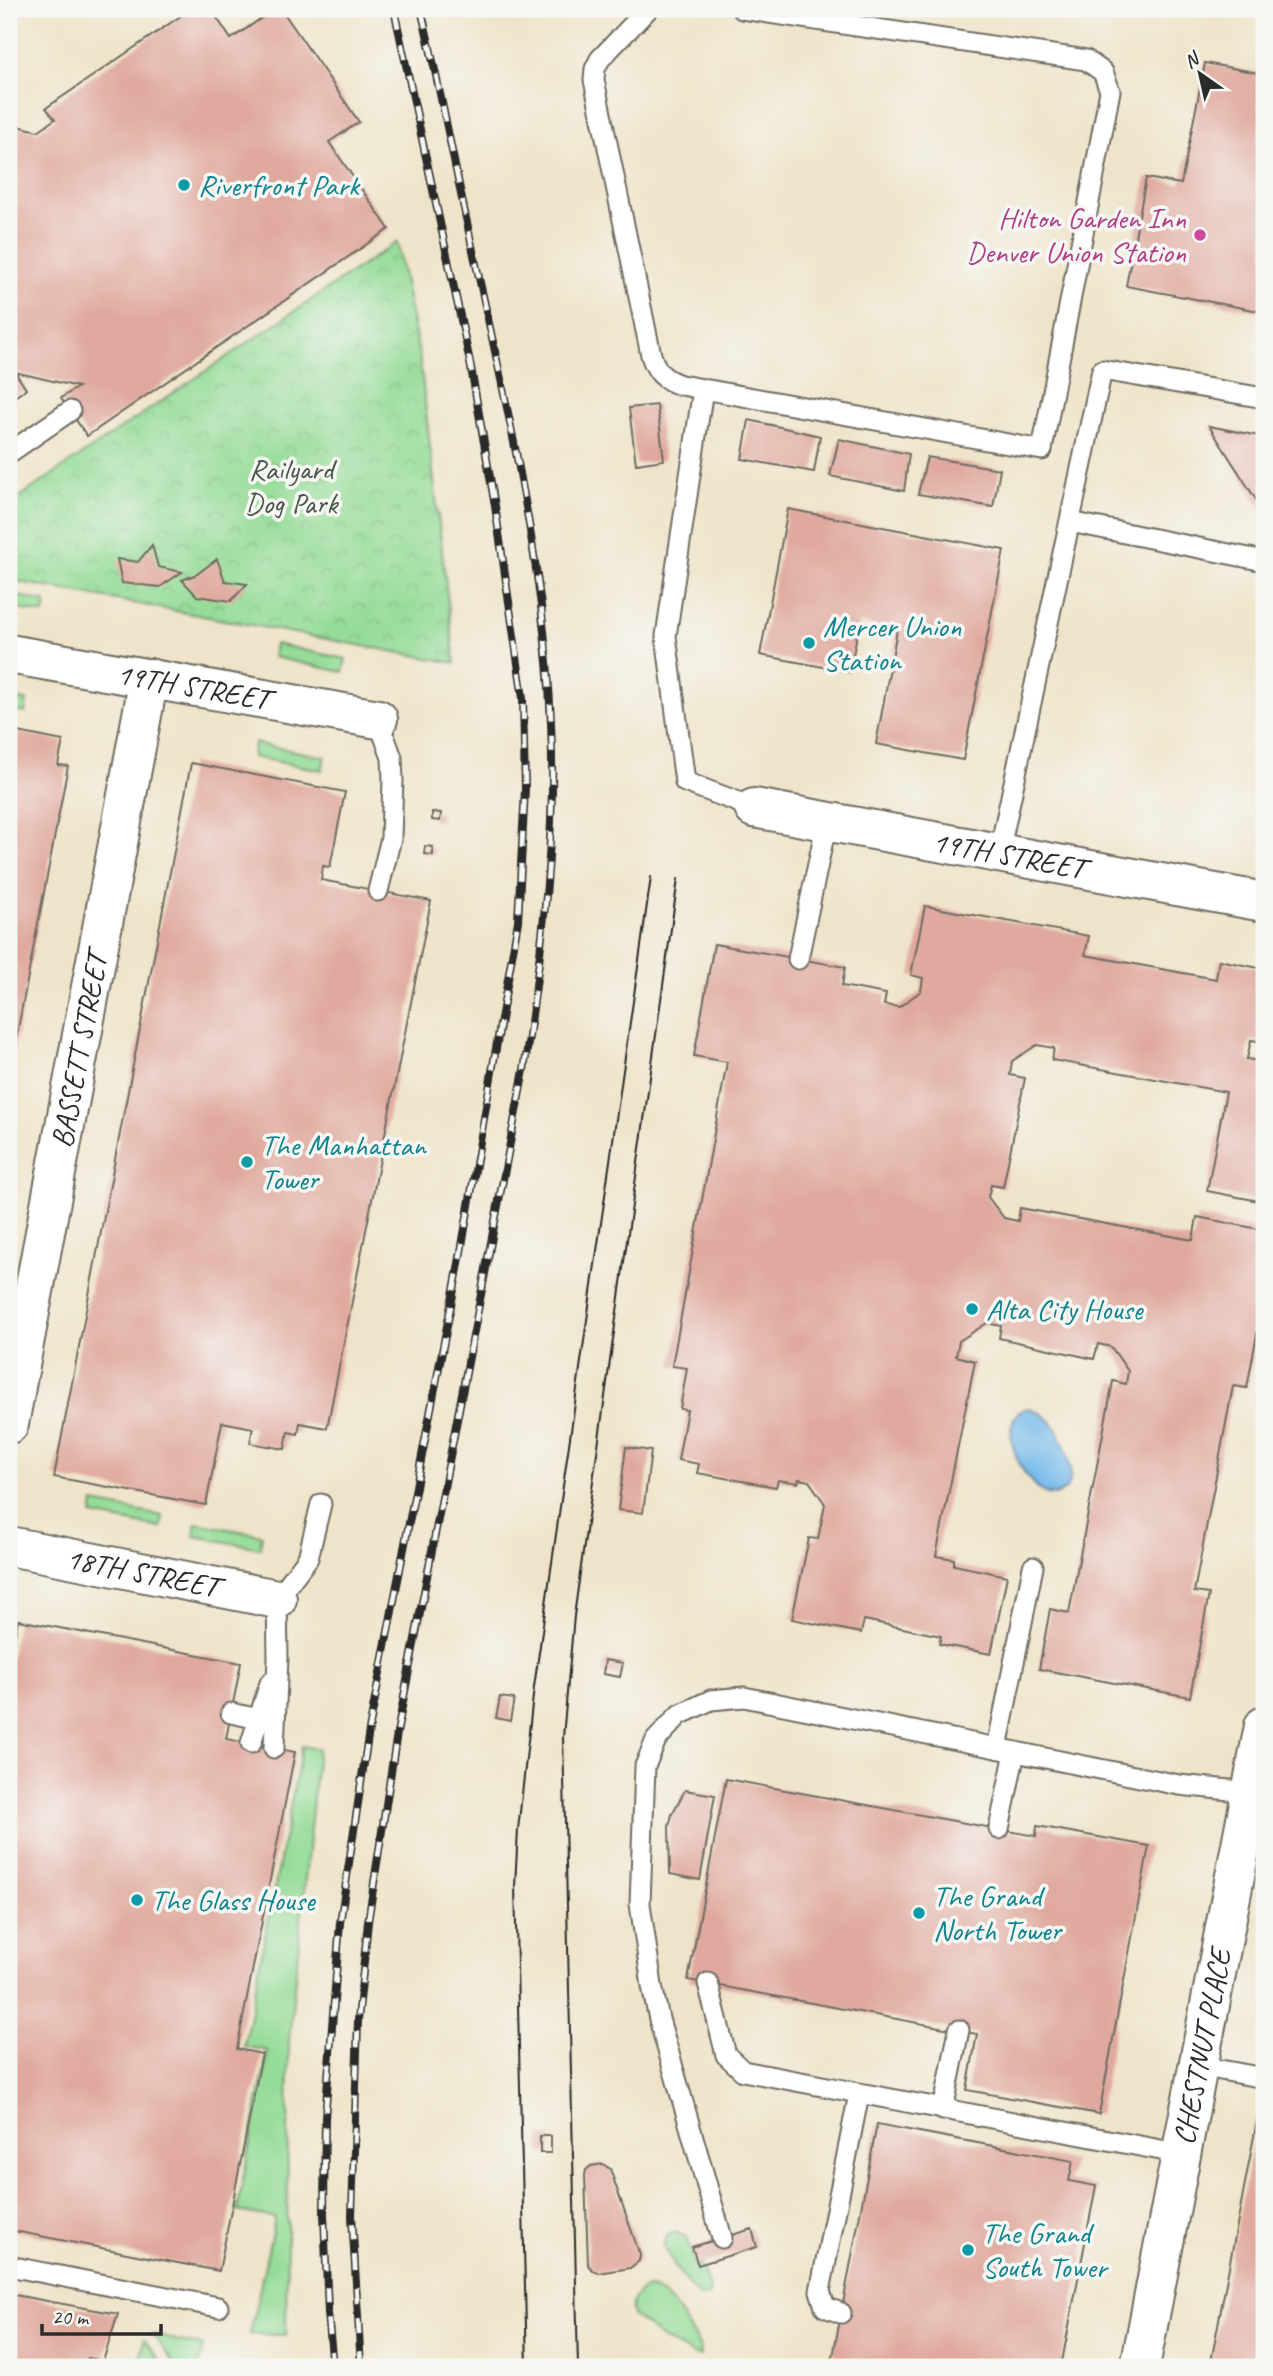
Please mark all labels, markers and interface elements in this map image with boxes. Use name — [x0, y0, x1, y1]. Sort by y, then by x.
north arrow — [1164, 38, 1234, 108]
text: N — [1179, 46, 1205, 74]
place label: Riverfront Park — [198, 166, 361, 204]
marker: Riverfront Park — [176, 177, 192, 193]
place label: Hilton Garden Inn Denver Union Station — [966, 199, 1186, 271]
marker: Hilton Garden Inn Denver Union Station — [1192, 227, 1208, 243]
park label: Railyard Dog Park — [245, 450, 339, 522]
place label: Mercer Union Station — [823, 607, 962, 679]
marker: Mercer Union Station — [801, 635, 817, 651]
street label: 19TH STREET — [114, 654, 279, 720]
street label: 19TH STREET — [930, 822, 1095, 889]
street label: BASSETT STREET — [42, 943, 117, 1151]
place label: The Manhattan Tower — [261, 1126, 427, 1198]
marker: The Manhattan Tower — [239, 1154, 255, 1170]
place label: Alta City House — [986, 1290, 1144, 1328]
marker: Alta City House — [964, 1301, 980, 1317]
street label: 18TH STREET — [63, 1539, 229, 1607]
place label: The Grand North Tower — [933, 1877, 1063, 1949]
place label: The Glass House — [151, 1881, 317, 1919]
marker: The Glass House — [129, 1892, 145, 1908]
marker: The Grand North Tower — [911, 1905, 927, 1921]
street label: CHESTNUT PLACE — [1164, 1942, 1240, 2148]
place label: The Grand South Tower — [982, 2214, 1110, 2286]
marker: The Grand South Tower — [960, 2242, 976, 2258]
scale bar — [42, 2292, 161, 2336]
text: 20 m — [52, 2304, 90, 2330]

